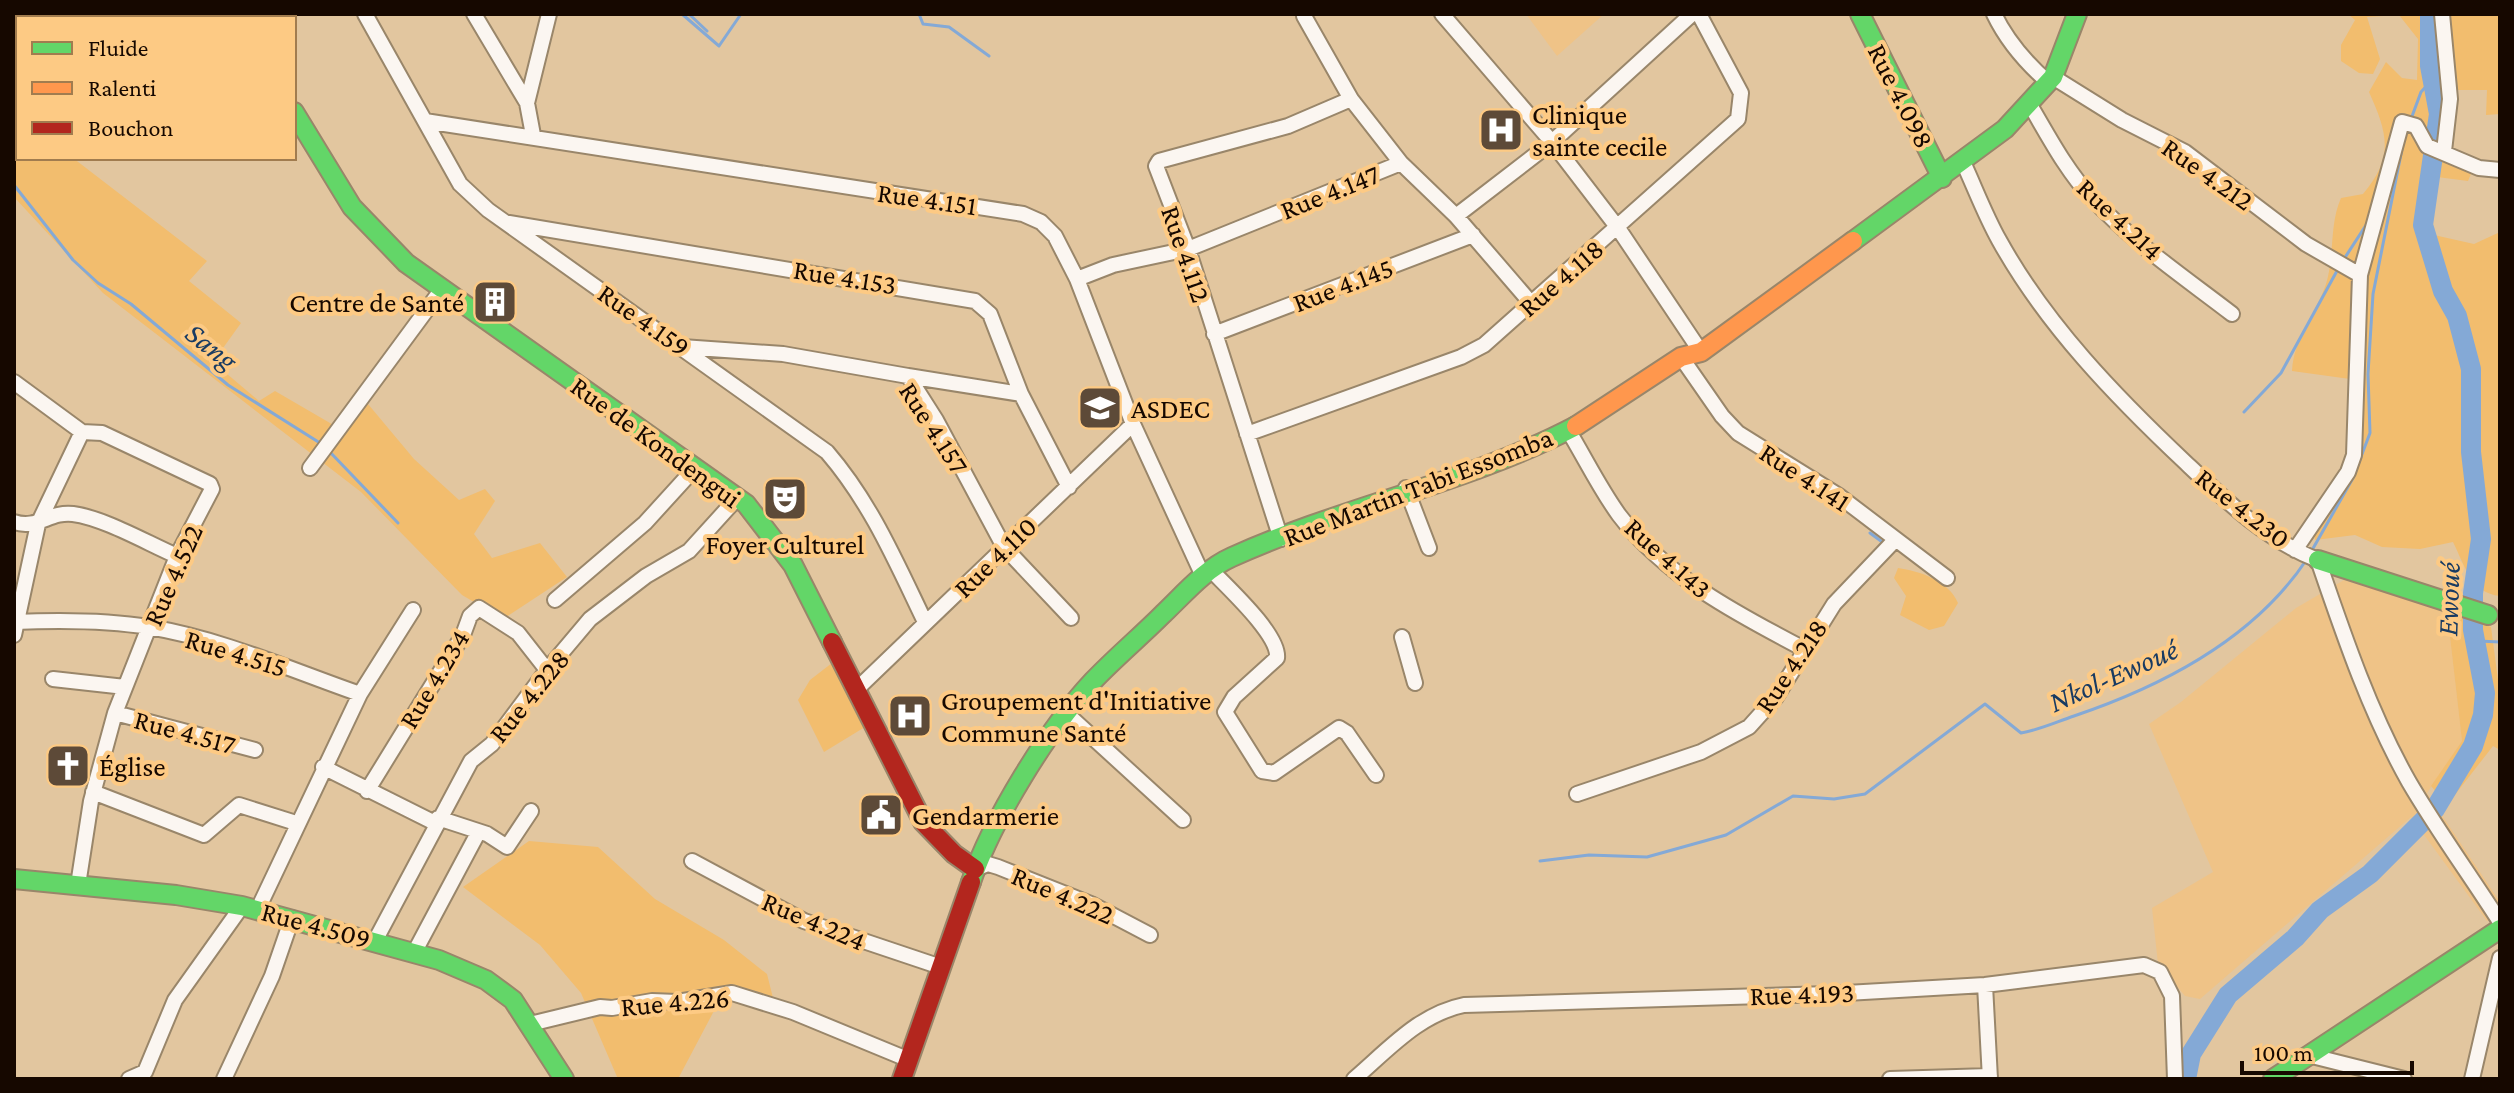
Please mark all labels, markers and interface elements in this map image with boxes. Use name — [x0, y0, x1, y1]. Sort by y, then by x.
legend — [16, 16, 296, 160]
text: Fluide — [88, 34, 148, 61]
street label: Rue 4.098 — [1862, 39, 1940, 153]
text: Ralenti — [88, 74, 156, 101]
place label: Clinique sainte cecile — [1532, 99, 1667, 162]
hospital icon: Clinique sainte cecile — [1477, 106, 1525, 154]
text: Bouchon — [88, 114, 173, 141]
street label: Rue 4.212 — [2156, 131, 2260, 217]
street label: Rue 4.147 — [1276, 158, 1384, 226]
street label: Rue 4.214 — [2071, 172, 2169, 266]
street label: Rue 4.151 — [875, 177, 979, 221]
street label: Rue 4.112 — [1155, 202, 1217, 306]
street label: Rue 4.118 — [1512, 233, 1610, 323]
street label: Rue 4.145 — [1288, 252, 1398, 318]
street label: Rue 4.153 — [791, 254, 899, 300]
street label: Rue 4.159 — [592, 277, 696, 363]
building icon: Centre de Santé — [471, 278, 519, 326]
place label: Centre de Santé — [289, 287, 464, 318]
water label: Sang — [179, 316, 245, 378]
street label: Rue de Kondengui — [565, 370, 747, 514]
street label: Rue 4.157 — [893, 376, 975, 480]
school or university icon: ASDEC — [1076, 384, 1124, 432]
place label: ASDEC — [1131, 393, 1210, 424]
street label: Rue Martin Tabi Essomba — [1279, 421, 1557, 553]
street label: Rue 4.141 — [1754, 436, 1856, 518]
street label: Rue 4.230 — [2190, 462, 2296, 554]
theatre icon: Foyer Culturel — [761, 475, 809, 523]
street label: Rue 4.110 — [947, 510, 1043, 604]
street label: Rue 4.143 — [1619, 511, 1717, 605]
street label: Rue 4.522 — [137, 520, 209, 630]
place label: Foyer Culturel — [706, 529, 864, 560]
water label: Ewoué — [2430, 560, 2466, 637]
street label: Rue 4.218 — [1749, 613, 1833, 719]
street label: Rue 4.515 — [182, 623, 290, 683]
street label: Rue 4.234 — [393, 624, 475, 734]
water label: Nkol-Ewoué — [2043, 631, 2184, 718]
street label: Rue 4.228 — [482, 644, 576, 748]
place label: Groupement d'Initiative Commune Santé — [941, 685, 1211, 748]
hospital icon: Groupement d'Initiative Commune Santé — [886, 692, 934, 740]
street label: Rue 4.517 — [131, 704, 239, 760]
church icon: Église — [44, 742, 92, 790]
place label: Église — [99, 751, 165, 782]
public building icon: Gendarmerie — [857, 791, 905, 839]
place label: Gendarmerie — [912, 800, 1059, 831]
street label: Rue 4.222 — [1007, 860, 1119, 930]
street label: Rue 4.224 — [758, 885, 870, 957]
street label: Rue 4.509 — [258, 896, 374, 954]
street label: Rue 4.193 — [1749, 977, 1855, 1011]
street label: Rue 4.226 — [619, 982, 731, 1022]
scale bar — [2242, 1025, 2412, 1075]
text: 100 m — [2254, 1039, 2313, 1066]

